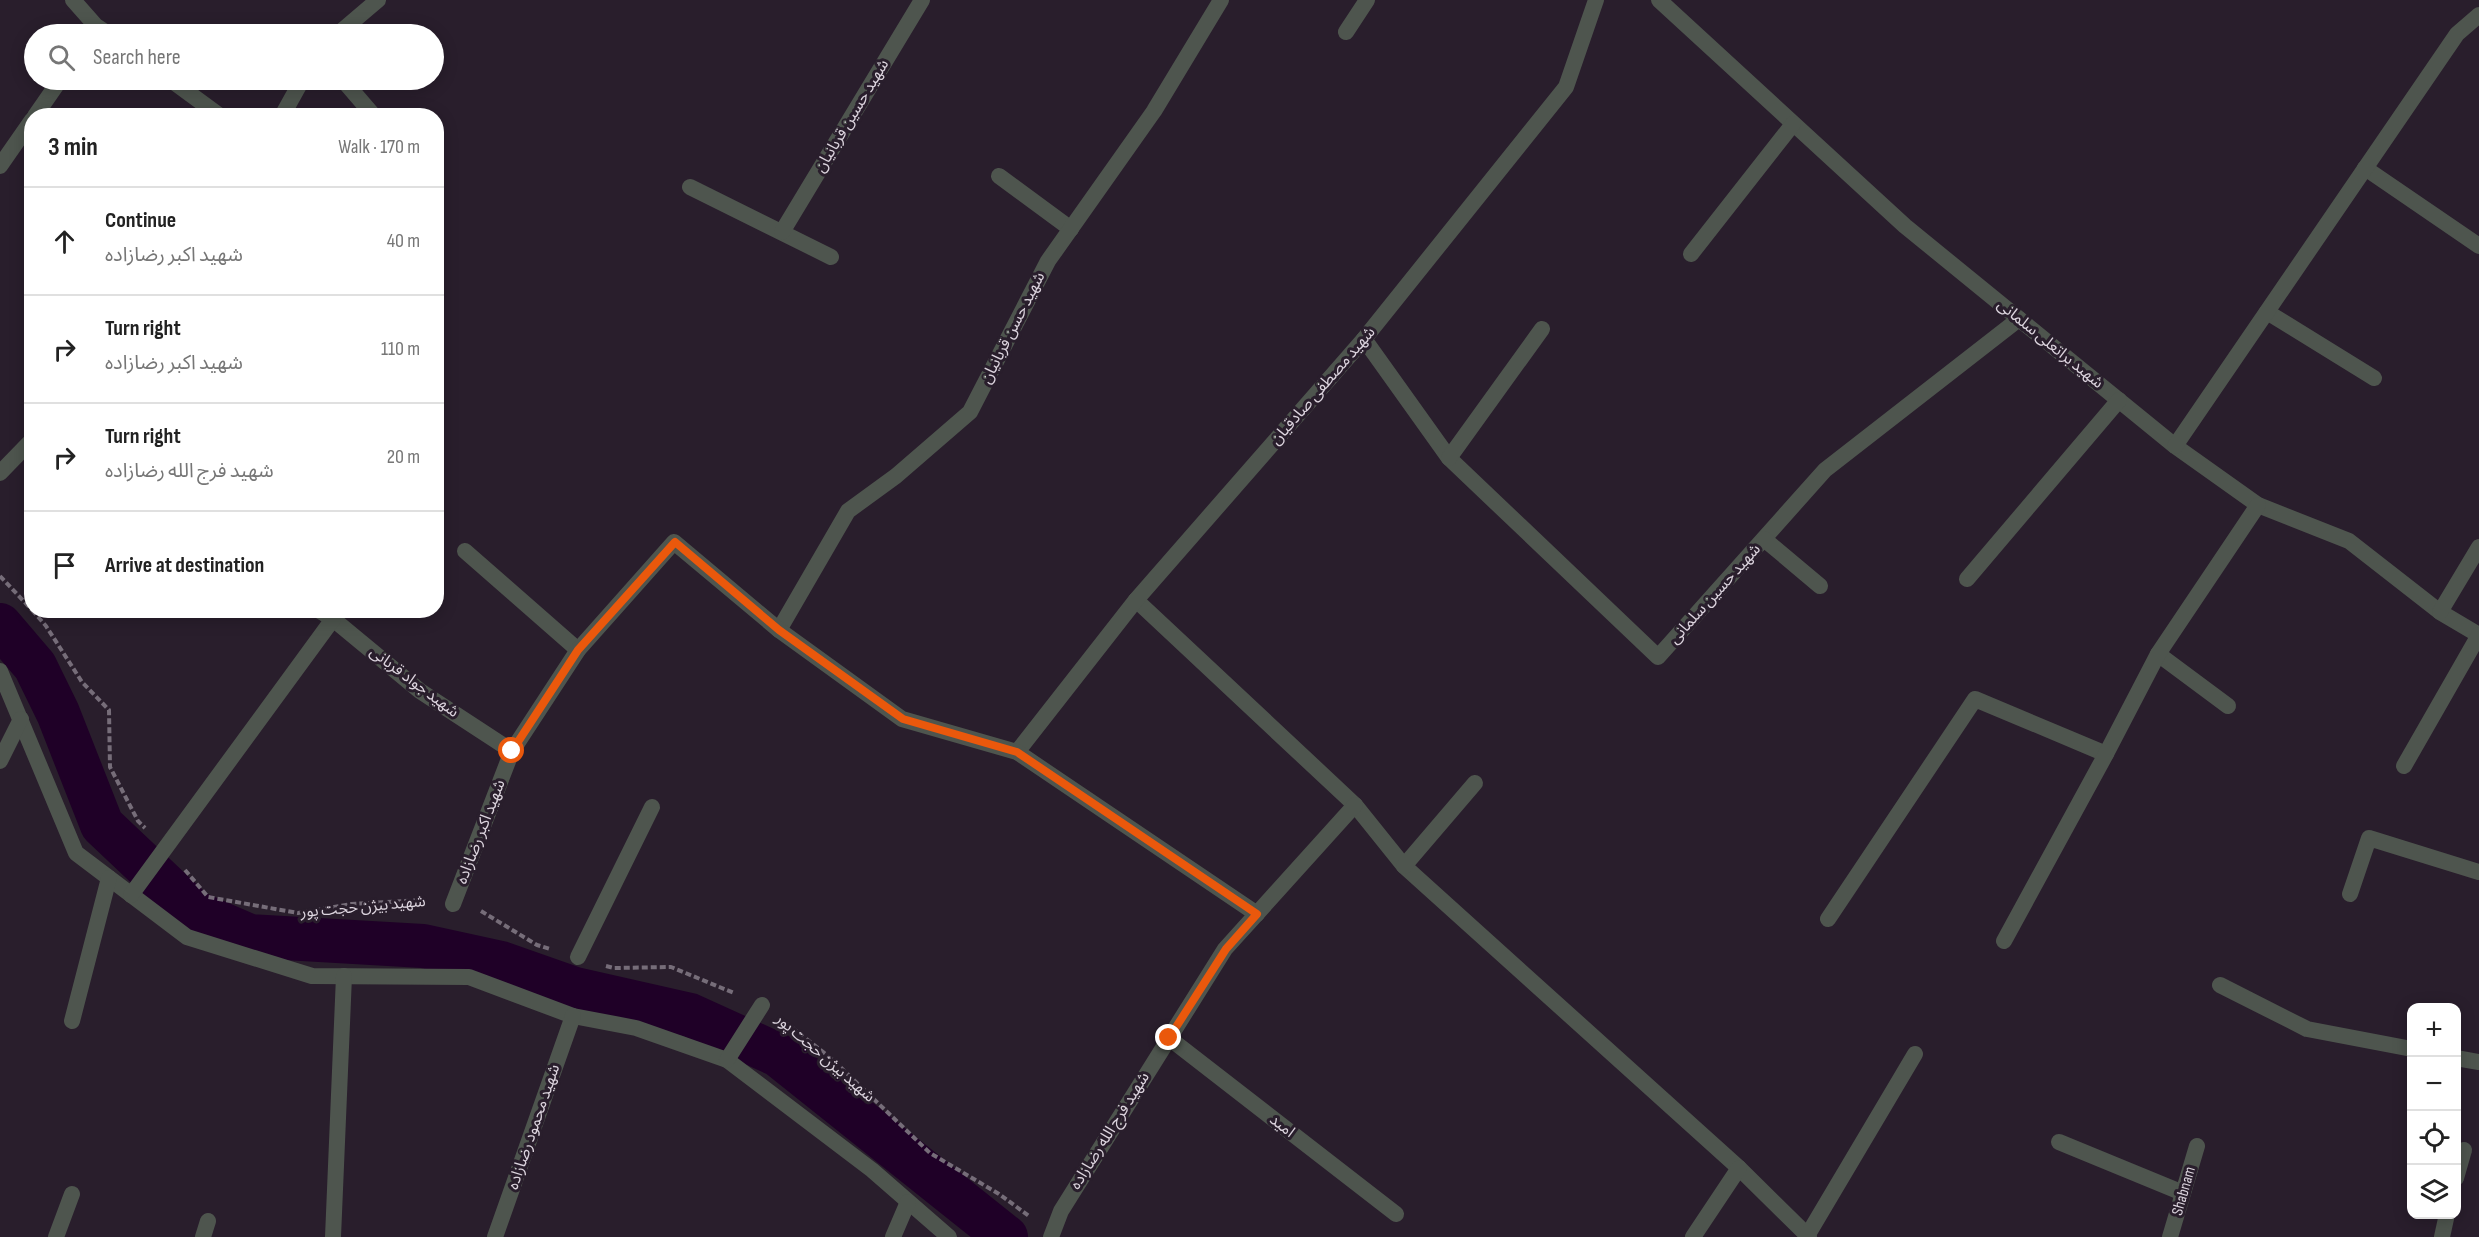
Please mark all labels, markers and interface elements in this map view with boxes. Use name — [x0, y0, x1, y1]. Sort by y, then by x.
search box — [24, 24, 444, 90]
icon: search — [45, 41, 78, 74]
text: Search here — [93, 44, 180, 71]
street label: شهید حسین قربانیان — [811, 56, 893, 176]
text: 3 min — [48, 132, 98, 163]
text: Walk · 170 m — [338, 135, 420, 159]
text: Continue — [105, 207, 176, 234]
icon: ahead — [48, 225, 81, 258]
text: 40 m — [387, 229, 420, 253]
text: شهید اکبر رضازاده — [105, 243, 243, 267]
street label: شهید حسن قربانیان — [977, 269, 1049, 387]
street label: شهید براتعلی سلمانی — [1993, 295, 2107, 393]
text: Turn right — [105, 315, 181, 342]
street label: شهید مصطفی صادقیان — [1267, 323, 1379, 449]
icon: right — [48, 333, 81, 366]
text: 110 m — [381, 337, 420, 361]
text: شهید اکبر رضازاده — [105, 351, 243, 375]
text: Turn right — [105, 423, 181, 450]
icon: right — [48, 441, 81, 474]
text: 20 m — [387, 445, 420, 469]
text: شهید فرج الله رضازاده — [105, 459, 274, 483]
street label: شهید حسین سلمانی — [1665, 540, 1765, 648]
icon: arrive — [48, 549, 81, 582]
text: Arrive at destination — [105, 552, 264, 579]
street label: شهید جواد قربانی — [366, 642, 462, 722]
route start — [498, 737, 524, 763]
street label: شهید اکبر رضازاده — [452, 777, 510, 887]
street label: شهید بیژن حجت پور — [299, 892, 426, 922]
map controls — [2407, 1003, 2461, 1219]
button: + — [2407, 1003, 2461, 1057]
street label: شهید بیژن حجت پور — [771, 1009, 879, 1106]
route end — [1155, 1024, 1181, 1050]
button: − — [2407, 1057, 2461, 1111]
street label: شهید محمود رضازاده — [504, 1062, 564, 1192]
street label: شهید فرج الله رضازاده — [1066, 1069, 1156, 1194]
street label: امید — [1266, 1110, 1298, 1142]
button: locate — [2407, 1111, 2461, 1165]
street label: Shabnam — [2168, 1164, 2200, 1218]
button: layers — [2407, 1165, 2461, 1219]

